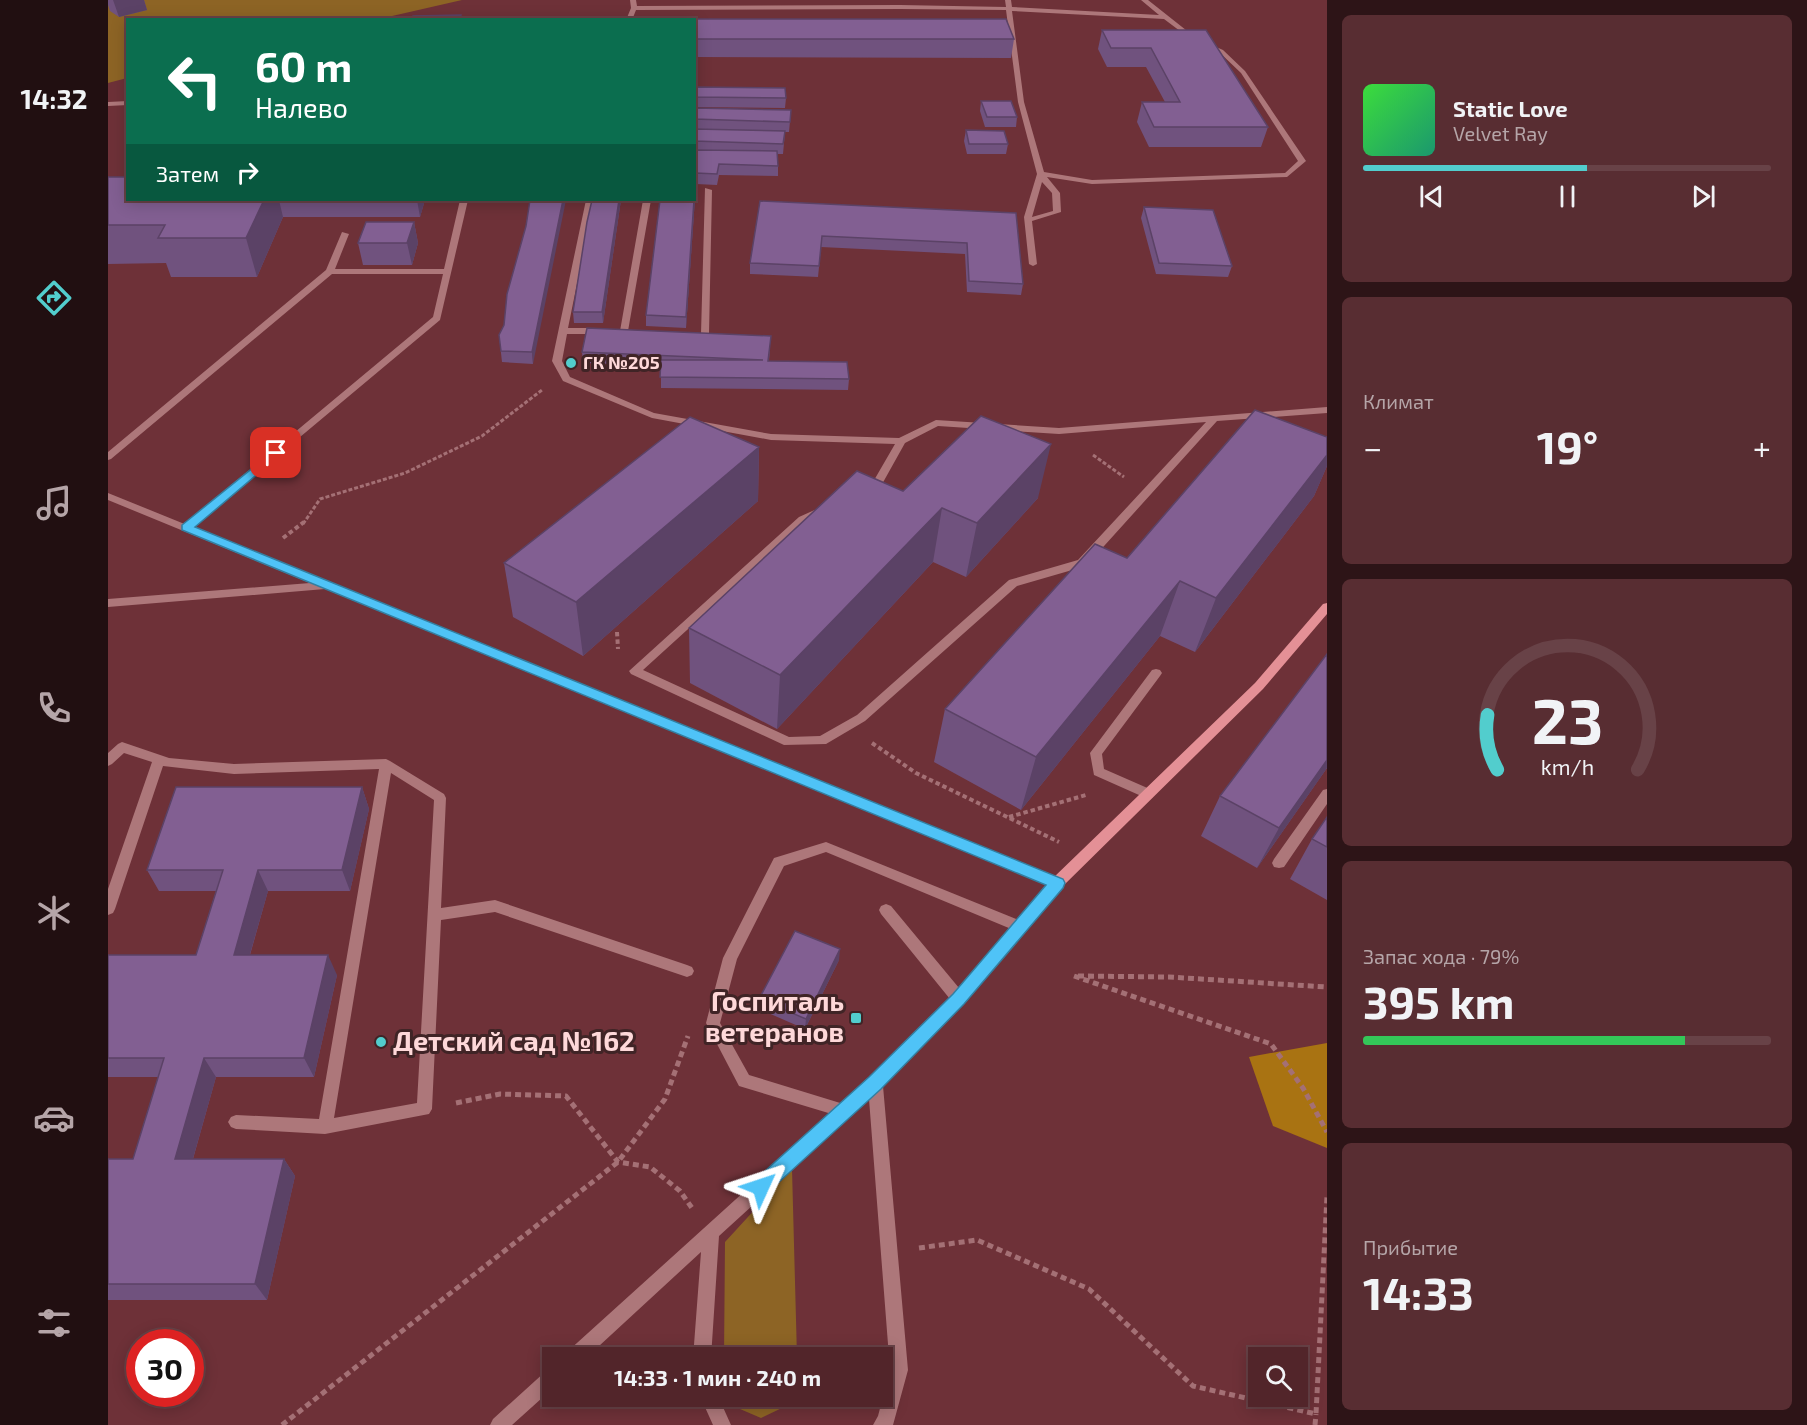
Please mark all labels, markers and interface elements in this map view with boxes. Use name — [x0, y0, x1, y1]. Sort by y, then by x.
text: 60 m — [255, 40, 352, 90]
icon: left — [156, 42, 234, 120]
text: 14:32 — [21, 82, 87, 114]
text: Налево — [255, 91, 348, 123]
text: Static Love — [1453, 95, 1568, 121]
text: Velvet Ray — [1453, 121, 1548, 145]
icon: right — [231, 156, 264, 189]
text: Затем — [156, 160, 219, 186]
icon: previous — [1415, 180, 1448, 213]
icon: pause — [1551, 180, 1584, 213]
icon: next — [1687, 180, 1720, 213]
icon: directions — [33, 277, 75, 319]
place label: ГК №205 — [583, 351, 660, 373]
marker: ГК №205 — [564, 356, 578, 370]
text: Климат — [1363, 389, 1434, 413]
text: 19° — [1537, 419, 1598, 473]
pin — [250, 427, 301, 478]
text: − — [1363, 427, 1382, 467]
text: + — [1753, 427, 1771, 467]
icon: arrive — [259, 436, 292, 469]
icon: music — [33, 482, 75, 524]
text: 23 — [1531, 682, 1603, 757]
icon: phone — [33, 687, 75, 729]
text: km/h — [1540, 754, 1594, 779]
icon: climate — [33, 892, 75, 934]
text: Запас хода · 79% — [1363, 944, 1519, 968]
text: 395 km — [1363, 974, 1514, 1028]
place label: Госпиталь ветеранов — [705, 984, 844, 1047]
marker: Госпиталь ветеранов — [849, 1011, 863, 1025]
place label: Детский сад №162 — [393, 1024, 635, 1056]
marker: Детский сад №162 — [374, 1035, 388, 1049]
icon: car — [33, 1097, 75, 1139]
position arrow — [729, 1155, 793, 1219]
text: Прибытие — [1363, 1235, 1458, 1259]
text: 14:33 — [1363, 1265, 1474, 1319]
icon: filters — [33, 1302, 75, 1344]
speed limit sign: 30 — [126, 1329, 204, 1407]
map controls — [1248, 1347, 1308, 1407]
button: search — [1248, 1347, 1308, 1407]
text: 14:33 · 1 мин · 240 m — [614, 1364, 821, 1390]

